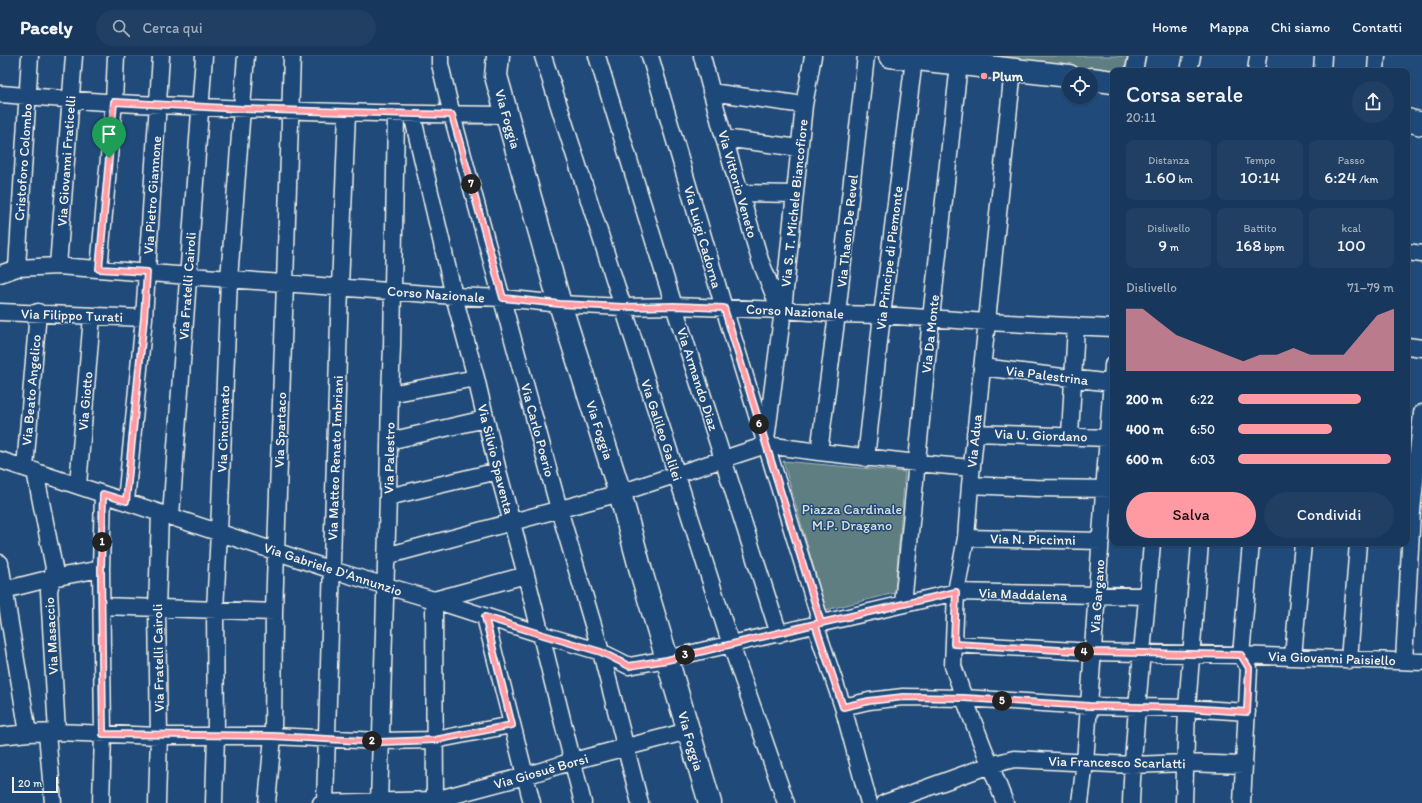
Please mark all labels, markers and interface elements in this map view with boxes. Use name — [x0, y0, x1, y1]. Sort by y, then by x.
search box — [96, 10, 376, 46]
text: Pacely — [20, 16, 72, 39]
icon: search — [110, 17, 132, 39]
text: Cerca qui — [142, 19, 203, 37]
text: Home — [1152, 19, 1187, 36]
text: Mappa — [1209, 19, 1249, 36]
text: Chi siamo — [1271, 19, 1330, 36]
text: Contatti — [1352, 19, 1402, 36]
place label: Plum — [992, 68, 1024, 85]
map controls — [1062, 68, 1098, 104]
button: locate — [1062, 68, 1098, 104]
marker: Plum — [979, 71, 989, 81]
text: Corsa serale — [1126, 81, 1243, 108]
button: share — [1352, 81, 1394, 123]
street label: Via Foggia — [491, 87, 524, 151]
street label: Via Giovanni Fraticelli — [53, 95, 80, 227]
street label: Cristoforo Colombo — [11, 103, 36, 222]
text: 20:11 — [1126, 110, 1156, 125]
pin — [92, 117, 126, 158]
street label: Via S. T. Michele Biancofiore — [777, 118, 812, 288]
icon: arrive — [98, 123, 120, 145]
street label: Via Vittorio Veneto — [714, 128, 761, 240]
street label: Via Pietro Giannone — [140, 135, 165, 255]
text: Distanza — [1148, 154, 1189, 167]
text: Tempo — [1245, 154, 1275, 167]
text: Passo — [1338, 154, 1365, 167]
text: 1.60 — [1144, 167, 1176, 187]
text: 10:14 — [1240, 167, 1280, 187]
text: 6:24 — [1324, 167, 1357, 187]
text: km — [1176, 173, 1193, 186]
text: /km — [1357, 173, 1378, 186]
pin: 7 — [461, 174, 481, 194]
street label: Via Thaon De Revel — [833, 174, 862, 288]
text: 7 — [468, 177, 474, 190]
street label: Via Luigi Cadorna — [680, 184, 725, 290]
street label: Via Principe di Piemonte — [872, 185, 907, 331]
text: Dislivello — [1147, 222, 1190, 235]
text: Battito — [1243, 222, 1277, 235]
text: kcal — [1342, 222, 1361, 235]
street label: Via Fratelli Cairoli — [175, 231, 200, 341]
text: 9 — [1158, 235, 1167, 255]
text: 168 — [1235, 235, 1262, 255]
text: 100 — [1337, 235, 1366, 255]
text: m — [1167, 241, 1179, 254]
text: bpm — [1262, 241, 1285, 254]
text: Dislivello — [1126, 280, 1177, 295]
text: 71–79 m — [1347, 280, 1394, 295]
street label: Corso Nazionale — [387, 283, 486, 306]
street label: Via Da Monte — [918, 294, 943, 374]
street label: Corso Nazionale — [746, 300, 845, 323]
street label: Via Filippo Turati — [21, 305, 123, 326]
street label: Via Armando Diaz — [673, 325, 722, 433]
street label: Via Beato Angelico — [18, 334, 45, 446]
street label: Via Palestrina — [1005, 362, 1090, 389]
street label: Via Giotto — [74, 371, 97, 431]
street label: Via Matteo Renato Imbriani — [324, 375, 347, 541]
street label: Via Galileo Galilei — [637, 377, 686, 483]
street label: Via Carlo Poerio — [517, 381, 558, 479]
street label: Via Cincinnato — [213, 385, 234, 473]
street label: Via Spartaco — [271, 392, 290, 468]
text: 200 m — [1126, 392, 1163, 407]
text: 6:22 — [1190, 392, 1214, 407]
street label: Via Foggia — [582, 399, 617, 462]
street label: Via Silvio Spaventa — [474, 402, 517, 516]
street label: Via Adua — [963, 413, 986, 469]
pin: 6 — [749, 414, 769, 434]
text: 6 — [756, 417, 762, 430]
street label: Via Palestro — [380, 422, 399, 494]
text: 400 m — [1126, 422, 1164, 437]
text: 6:50 — [1190, 422, 1215, 437]
street label: Via U. Giordano — [994, 425, 1088, 446]
text: 600 m — [1126, 452, 1163, 467]
text: 6:03 — [1190, 452, 1215, 467]
button: Salva — [1126, 492, 1256, 538]
button: Condividi — [1264, 492, 1394, 538]
park label: Piazza Cardinale M.P. Dragano — [802, 501, 902, 534]
street label: Via N. Piccinni — [990, 530, 1076, 549]
pin: 1 — [92, 532, 112, 552]
text: 1 — [99, 535, 105, 548]
street label: Via Gabriele D'Annunzio — [261, 539, 404, 600]
street label: Via Gargano — [1086, 559, 1109, 633]
street label: Via Maddalena — [978, 584, 1068, 605]
street label: Via Masaccio — [41, 597, 62, 675]
street label: Via Fratelli Cairoli — [149, 604, 168, 712]
pin: 4 — [1074, 642, 1094, 662]
pin: 3 — [675, 645, 695, 665]
text: 4 — [1081, 645, 1087, 658]
text: 3 — [682, 648, 688, 661]
street label: Via Giovanni Paisiello — [1268, 648, 1396, 669]
pin: 5 — [992, 691, 1012, 711]
text: 5 — [999, 694, 1005, 707]
street label: Via Foggia — [674, 709, 707, 773]
pin: 2 — [362, 731, 382, 751]
text: 2 — [369, 734, 375, 747]
street label: Via Giosuè Borsi — [492, 750, 590, 793]
street label: Via Francesco Scarlatti — [1048, 753, 1186, 772]
scale bar — [12, 775, 58, 794]
text: 20 m — [18, 777, 42, 790]

